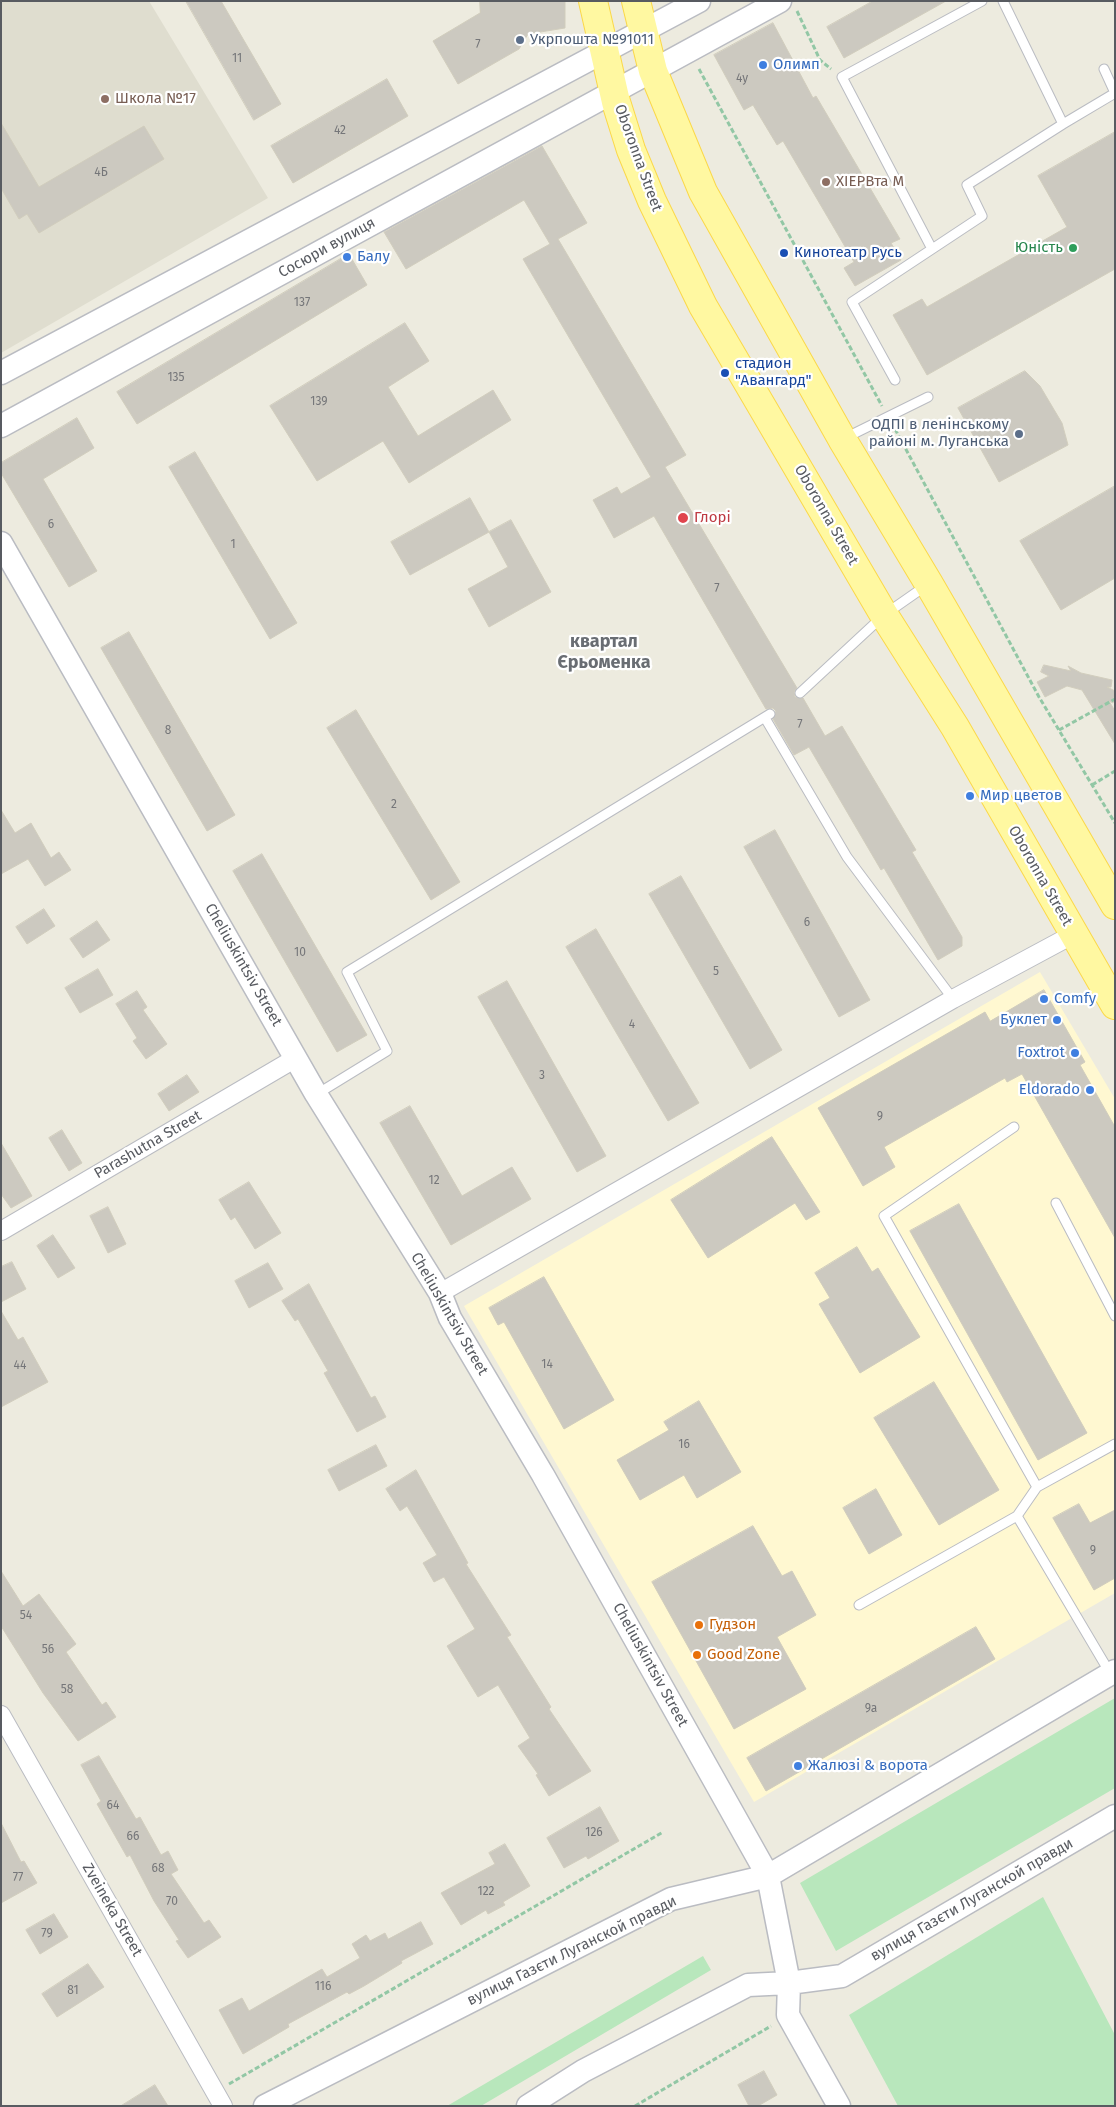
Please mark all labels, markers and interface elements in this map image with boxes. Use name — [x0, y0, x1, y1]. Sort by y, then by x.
place label: Укрпошта №91011 — [530, 31, 654, 49]
marker: Укрпошта №91011 — [514, 34, 526, 46]
house number: 7 — [475, 38, 481, 52]
house number: 11 — [232, 52, 242, 66]
place label: Олимп — [773, 56, 820, 74]
marker: Олимп — [757, 59, 769, 71]
house number: 4у — [736, 72, 748, 86]
place label: Школа №17 — [115, 90, 196, 108]
marker: Школа №17 — [99, 93, 111, 105]
street label: Oboronna Street — [610, 102, 666, 214]
house number: 42 — [334, 124, 346, 138]
house number: 4Б — [94, 166, 108, 180]
place label: ХІЕРВта М — [836, 173, 904, 191]
marker: ХІЕРВта М — [820, 176, 832, 188]
street label: Сосюри вулиця — [275, 214, 379, 282]
place label: Юність — [1015, 239, 1063, 257]
marker: Юність — [1067, 242, 1079, 254]
place label: Кинотеатр Русь — [794, 244, 902, 262]
marker: Кинотеатр Русь — [778, 247, 790, 259]
place label: Балу — [357, 248, 390, 266]
marker: Балу — [341, 251, 353, 263]
house number: 137 — [294, 296, 310, 310]
place label: стадион "Авангард" — [735, 355, 812, 390]
marker: стадион "Авангард" — [719, 367, 731, 379]
house number: 135 — [167, 371, 185, 385]
house number: 139 — [310, 395, 328, 409]
place label: ОДПІ в ленінському районі м. Луганська — [869, 416, 1009, 451]
marker: ОДПІ в ленінському районі м. Луганська — [1013, 428, 1025, 440]
street label: Oboronna Street — [790, 462, 862, 568]
place label: Глорі — [694, 509, 731, 527]
marker: Глорі — [676, 511, 690, 525]
house number: 6 — [48, 518, 54, 532]
house number: 1 — [230, 538, 236, 552]
house number: 7 — [714, 582, 720, 596]
district label: квартал Єрьоменка — [557, 631, 651, 674]
house number: 7 — [797, 718, 803, 732]
house number: 8 — [165, 724, 171, 738]
place label: Мир цветов — [980, 787, 1062, 805]
marker: Мир цветов — [964, 790, 976, 802]
house number: 2 — [391, 798, 397, 812]
street label: Oboronna Street — [1004, 823, 1076, 929]
street label: Cheliuskintsiv Street — [200, 900, 286, 1030]
house number: 6 — [804, 916, 810, 930]
house number: 10 — [294, 946, 306, 960]
house number: 5 — [713, 965, 719, 979]
place label: Comfy — [1054, 990, 1096, 1008]
marker: Comfy — [1038, 993, 1050, 1005]
place label: Буклет — [1000, 1011, 1047, 1029]
marker: Буклет — [1051, 1014, 1063, 1026]
house number: 4 — [629, 1018, 635, 1032]
place label: Foxtrot — [1017, 1044, 1065, 1062]
marker: Foxtrot — [1069, 1047, 1081, 1059]
house number: 3 — [539, 1069, 545, 1083]
place label: Eldorado — [1019, 1081, 1080, 1099]
marker: Eldorado — [1084, 1084, 1096, 1096]
street label: Parashutna Street — [91, 1107, 205, 1183]
house number: 9 — [877, 1110, 883, 1124]
house number: 12 — [428, 1174, 440, 1188]
street label: Cheliuskintsiv Street — [406, 1249, 492, 1379]
house number: 14 — [541, 1358, 553, 1372]
house number: 44 — [14, 1359, 26, 1373]
house number: 16 — [678, 1438, 690, 1452]
house number: 9 — [1090, 1544, 1096, 1558]
street label: Cheliuskintsiv Street — [608, 1600, 692, 1730]
house number: 54 — [20, 1609, 32, 1623]
place label: Гудзон — [709, 1616, 756, 1634]
marker: Гудзон — [693, 1619, 705, 1631]
house number: 56 — [42, 1643, 54, 1657]
place label: Good Zone — [707, 1646, 780, 1664]
marker: Good Zone — [691, 1649, 703, 1661]
house number: 58 — [61, 1683, 73, 1697]
house number: 9а — [865, 1702, 877, 1716]
place label: Жалюзі & ворота — [808, 1757, 928, 1775]
marker: Жалюзі & ворота — [792, 1760, 804, 1772]
house number: 64 — [107, 1799, 119, 1813]
house number: 126 — [585, 1826, 603, 1840]
house number: 66 — [127, 1830, 139, 1844]
street label: вулиця Газєти Луганской правди — [867, 1834, 1077, 1966]
street label: Zveineka Street — [78, 1860, 146, 1960]
house number: 68 — [151, 1862, 165, 1876]
house number: 77 — [13, 1871, 23, 1885]
house number: 122 — [477, 1885, 495, 1899]
street label: вулиця Газєти Луганской правди — [464, 1892, 680, 2010]
house number: 70 — [166, 1895, 178, 1909]
house number: 79 — [41, 1927, 53, 1941]
house number: 116 — [315, 1980, 331, 1994]
house number: 81 — [67, 1984, 79, 1998]

